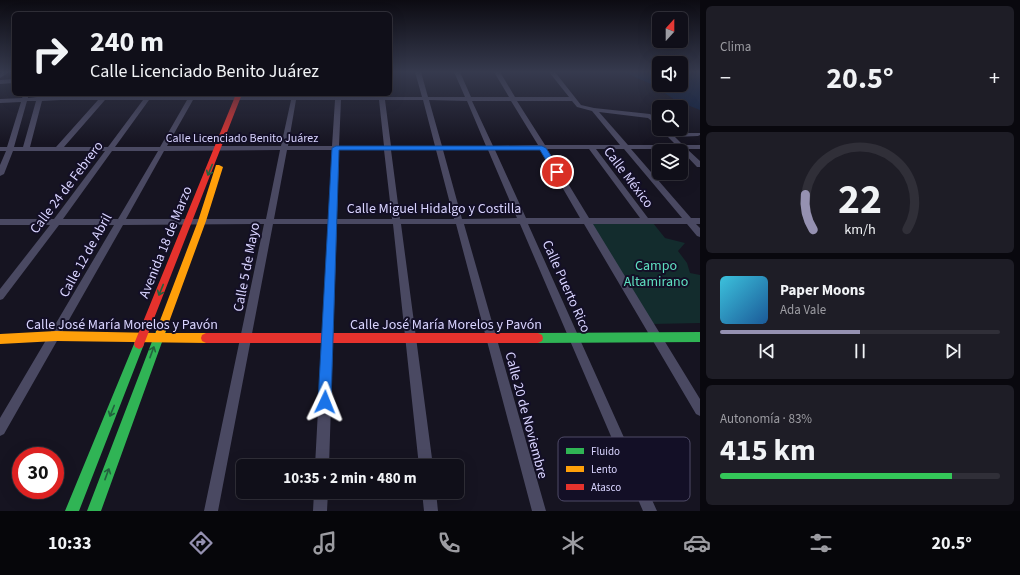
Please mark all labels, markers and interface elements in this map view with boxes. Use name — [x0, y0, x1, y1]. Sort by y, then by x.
north arrow — [652, 12, 688, 48]
map controls — [652, 12, 688, 180]
text: 240 m — [90, 22, 164, 62]
icon: right — [24, 28, 76, 80]
text: Clima — [720, 38, 751, 56]
button: sound — [652, 56, 688, 92]
text: 20.5° — [826, 57, 894, 100]
text: Calle Licenciado Benito Juárez — [90, 59, 319, 84]
text: − — [720, 62, 731, 94]
text: + — [989, 62, 1000, 94]
button: search — [652, 100, 688, 136]
street label: Calle Licenciado Benito Juárez — [166, 130, 318, 147]
street label: Calle 24 de Febrero — [25, 137, 108, 238]
street label: Calle México — [598, 143, 658, 213]
button: layers — [652, 144, 688, 180]
pin — [540, 155, 574, 189]
icon: arrive — [546, 161, 568, 183]
one-way arrow — [205, 163, 213, 175]
text: 22 — [838, 170, 882, 230]
street label: Avenida 18 de Marzo — [134, 183, 198, 301]
street label: Calle Miguel Hidalgo y Costilla — [347, 199, 521, 219]
street label: Calle 12 de Abril — [54, 209, 117, 301]
text: km/h — [844, 219, 876, 240]
street label: Calle 5 de Mayo — [229, 221, 265, 314]
street label: Calle Puerto Rico — [537, 237, 595, 336]
park label: Campo Altamirano — [624, 256, 688, 292]
text: Paper Moons — [780, 280, 865, 301]
one-way arrow — [156, 284, 164, 296]
text: Ada Vale — [780, 301, 826, 319]
street label: Calle José María Morelos y Pavón — [26, 315, 218, 335]
street label: Calle José María Morelos y Pavón — [350, 315, 542, 335]
icon: previous — [756, 340, 778, 362]
icon: pause — [849, 340, 871, 362]
icon: next — [942, 340, 964, 362]
one-way arrow — [149, 347, 157, 359]
street label: Calle 20 de Noviembre — [499, 350, 553, 481]
position arrow — [304, 381, 346, 423]
one-way arrow — [108, 404, 115, 416]
text: Autonomía · 83% — [720, 410, 812, 428]
text: 415 km — [720, 429, 816, 472]
legend — [558, 437, 690, 501]
text: Fluido — [591, 444, 620, 459]
speed limit sign: 30 — [12, 447, 64, 499]
text: Lento — [591, 462, 617, 477]
text: 10:35 · 2 min · 480 m — [283, 468, 417, 489]
one-way arrow — [104, 469, 112, 481]
text: Atasco — [591, 480, 621, 495]
icon: directions — [187, 529, 215, 557]
icon: music — [311, 529, 339, 557]
icon: phone — [435, 529, 463, 557]
icon: climate — [559, 529, 587, 557]
icon: car — [683, 529, 711, 557]
icon: filters — [807, 529, 835, 557]
text: 10:33 — [48, 531, 91, 556]
text: 20.5° — [931, 531, 972, 556]

